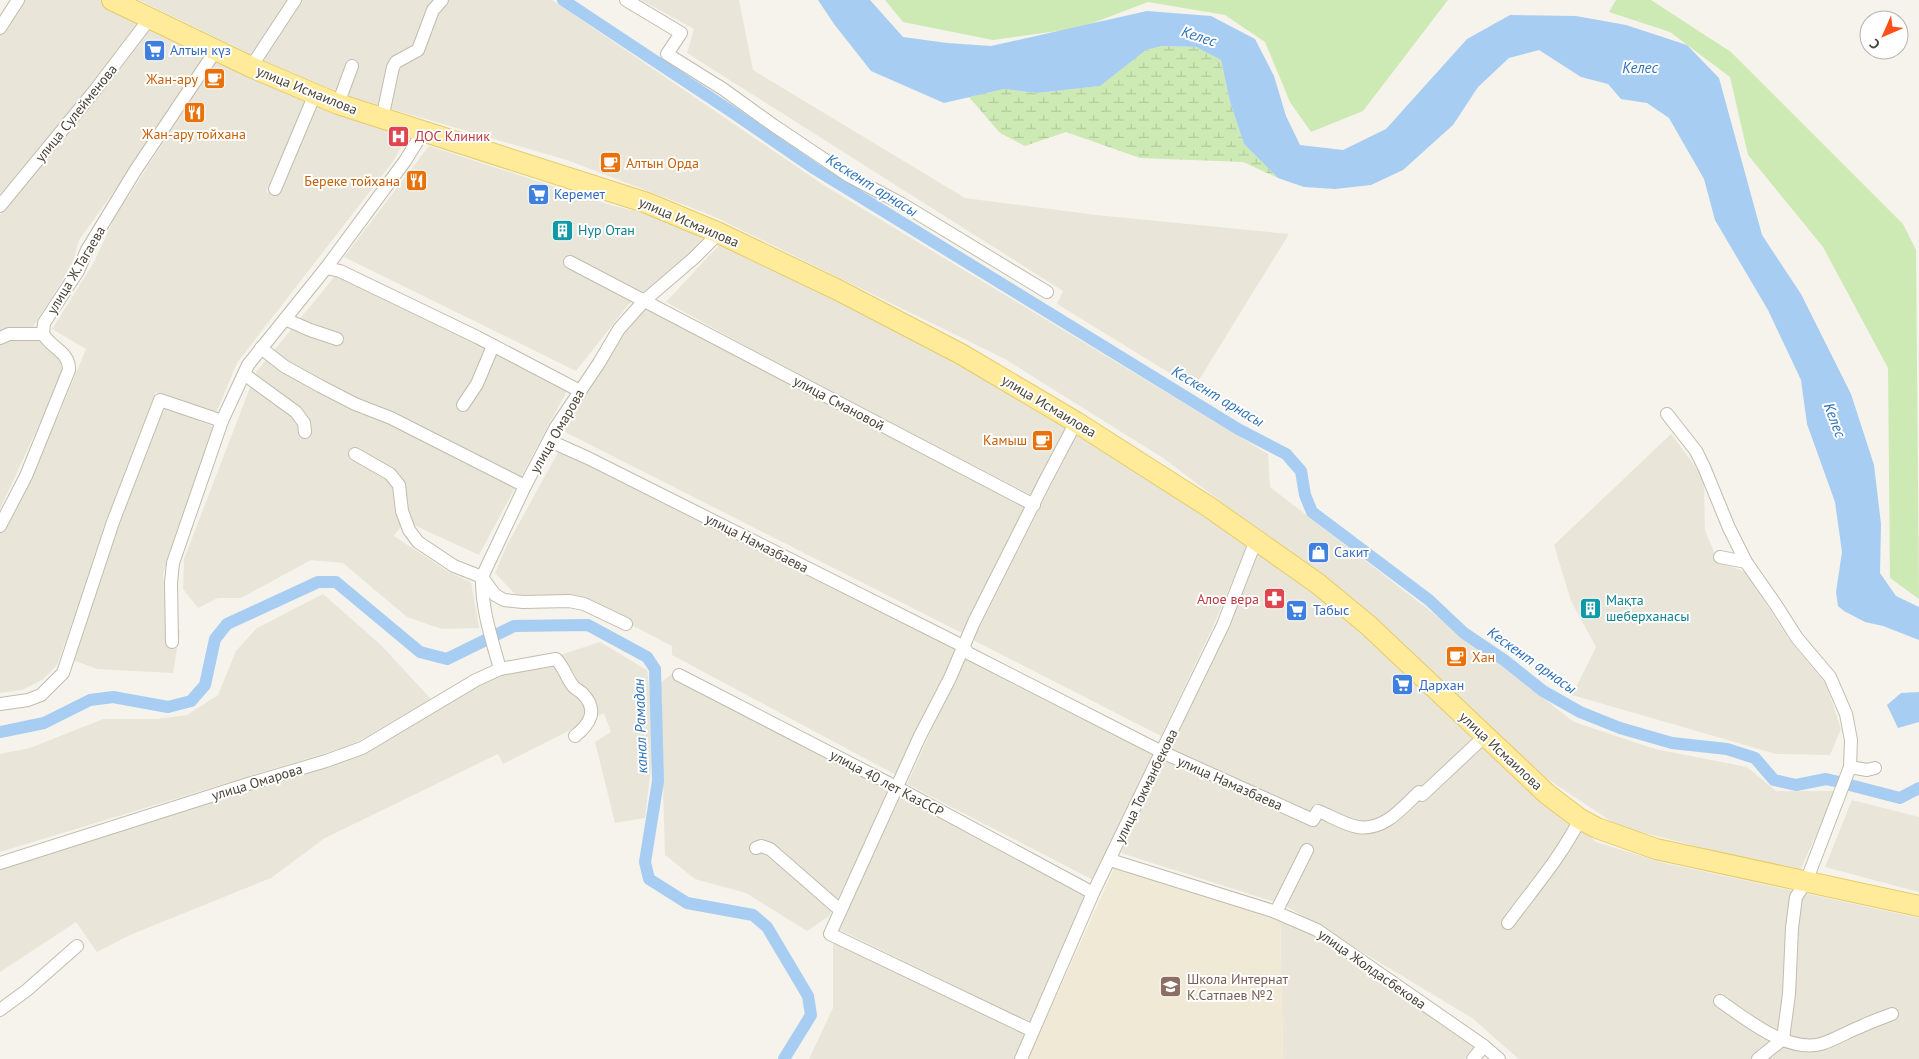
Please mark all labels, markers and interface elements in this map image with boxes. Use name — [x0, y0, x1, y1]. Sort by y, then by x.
north arrow — [1859, 10, 1909, 60]
water label: Келес — [1179, 21, 1220, 51]
text: С — [1866, 35, 1884, 53]
supermarket icon: Алтын күз — [142, 38, 166, 62]
place label: Алтын күз — [170, 41, 231, 59]
water label: Келес — [1622, 58, 1658, 77]
street label: улица Сулейменова — [31, 60, 121, 166]
street label: улица Исмаилова — [254, 62, 360, 118]
cafe icon: Жан-ару — [202, 67, 226, 91]
place label: Жан-ару — [145, 70, 198, 88]
restaurant icon: Жан-ару тойхана — [182, 100, 206, 124]
hospital icon: ДОС Клиник — [387, 124, 411, 148]
place label: Жан-ару тойхана — [141, 125, 246, 143]
place label: ДОС Клиник — [415, 127, 490, 145]
water label: Кескент арнасы — [823, 149, 922, 221]
cafe icon: Алтын Орда — [598, 151, 622, 175]
place label: Алтын Орда — [626, 154, 699, 172]
restaurant icon: Береке тойхана — [404, 169, 428, 193]
place label: Береке тойхана — [304, 172, 400, 190]
supermarket icon: Керемет — [526, 182, 550, 206]
place label: Керемет — [554, 185, 606, 203]
street label: улица Исмаилова — [636, 193, 742, 251]
building icon: Нур Отан — [550, 218, 574, 242]
place label: Нур Отан — [578, 221, 635, 239]
street label: улица Ж.Тагаева — [43, 223, 109, 317]
water label: Кескент арнасы — [1168, 361, 1268, 431]
street label: улица Смановой — [790, 371, 888, 435]
street label: улица Исмаилова — [998, 371, 1100, 441]
street label: улица Омарова — [526, 386, 588, 476]
water label: Келес — [1820, 400, 1850, 441]
cafe icon: Камыш — [1031, 428, 1055, 452]
place label: Камыш — [983, 431, 1027, 449]
street label: улица Намазбаева — [702, 509, 812, 577]
shop icon: Сакит — [1306, 540, 1330, 564]
place label: Сакит — [1334, 543, 1369, 561]
pharmacy icon: Алое вера — [1263, 587, 1287, 611]
place label: Алое вера — [1197, 590, 1259, 608]
place label: Мақта шеберханасы — [1606, 591, 1690, 625]
building icon: Мақта шеберханасы — [1578, 596, 1602, 620]
supermarket icon: Табыс — [1285, 598, 1309, 622]
place label: Табыс — [1313, 601, 1349, 619]
water label: Кескент арнасы — [1484, 622, 1580, 698]
cafe icon: Хан — [1444, 645, 1468, 669]
place label: Хан — [1472, 648, 1495, 666]
supermarket icon: Дархан — [1391, 673, 1415, 697]
place label: Дархан — [1419, 676, 1464, 694]
water label: канал Рамадан — [629, 678, 651, 774]
street label: улица Исмаилова — [1456, 708, 1546, 794]
street label: улица Токманбекова — [1110, 726, 1182, 846]
street label: улица 40 лет КазССР — [827, 745, 947, 821]
street label: улица Намазбаева — [1175, 752, 1285, 814]
street label: улица Омарова — [209, 760, 305, 804]
street label: улица Жолдасбекова — [1314, 925, 1430, 1013]
place label: Школа Интернат К.Сатпаев №2 — [1187, 970, 1289, 1004]
school or university icon: Школа Интернат К.Сатпаев №2 — [1159, 975, 1183, 999]

